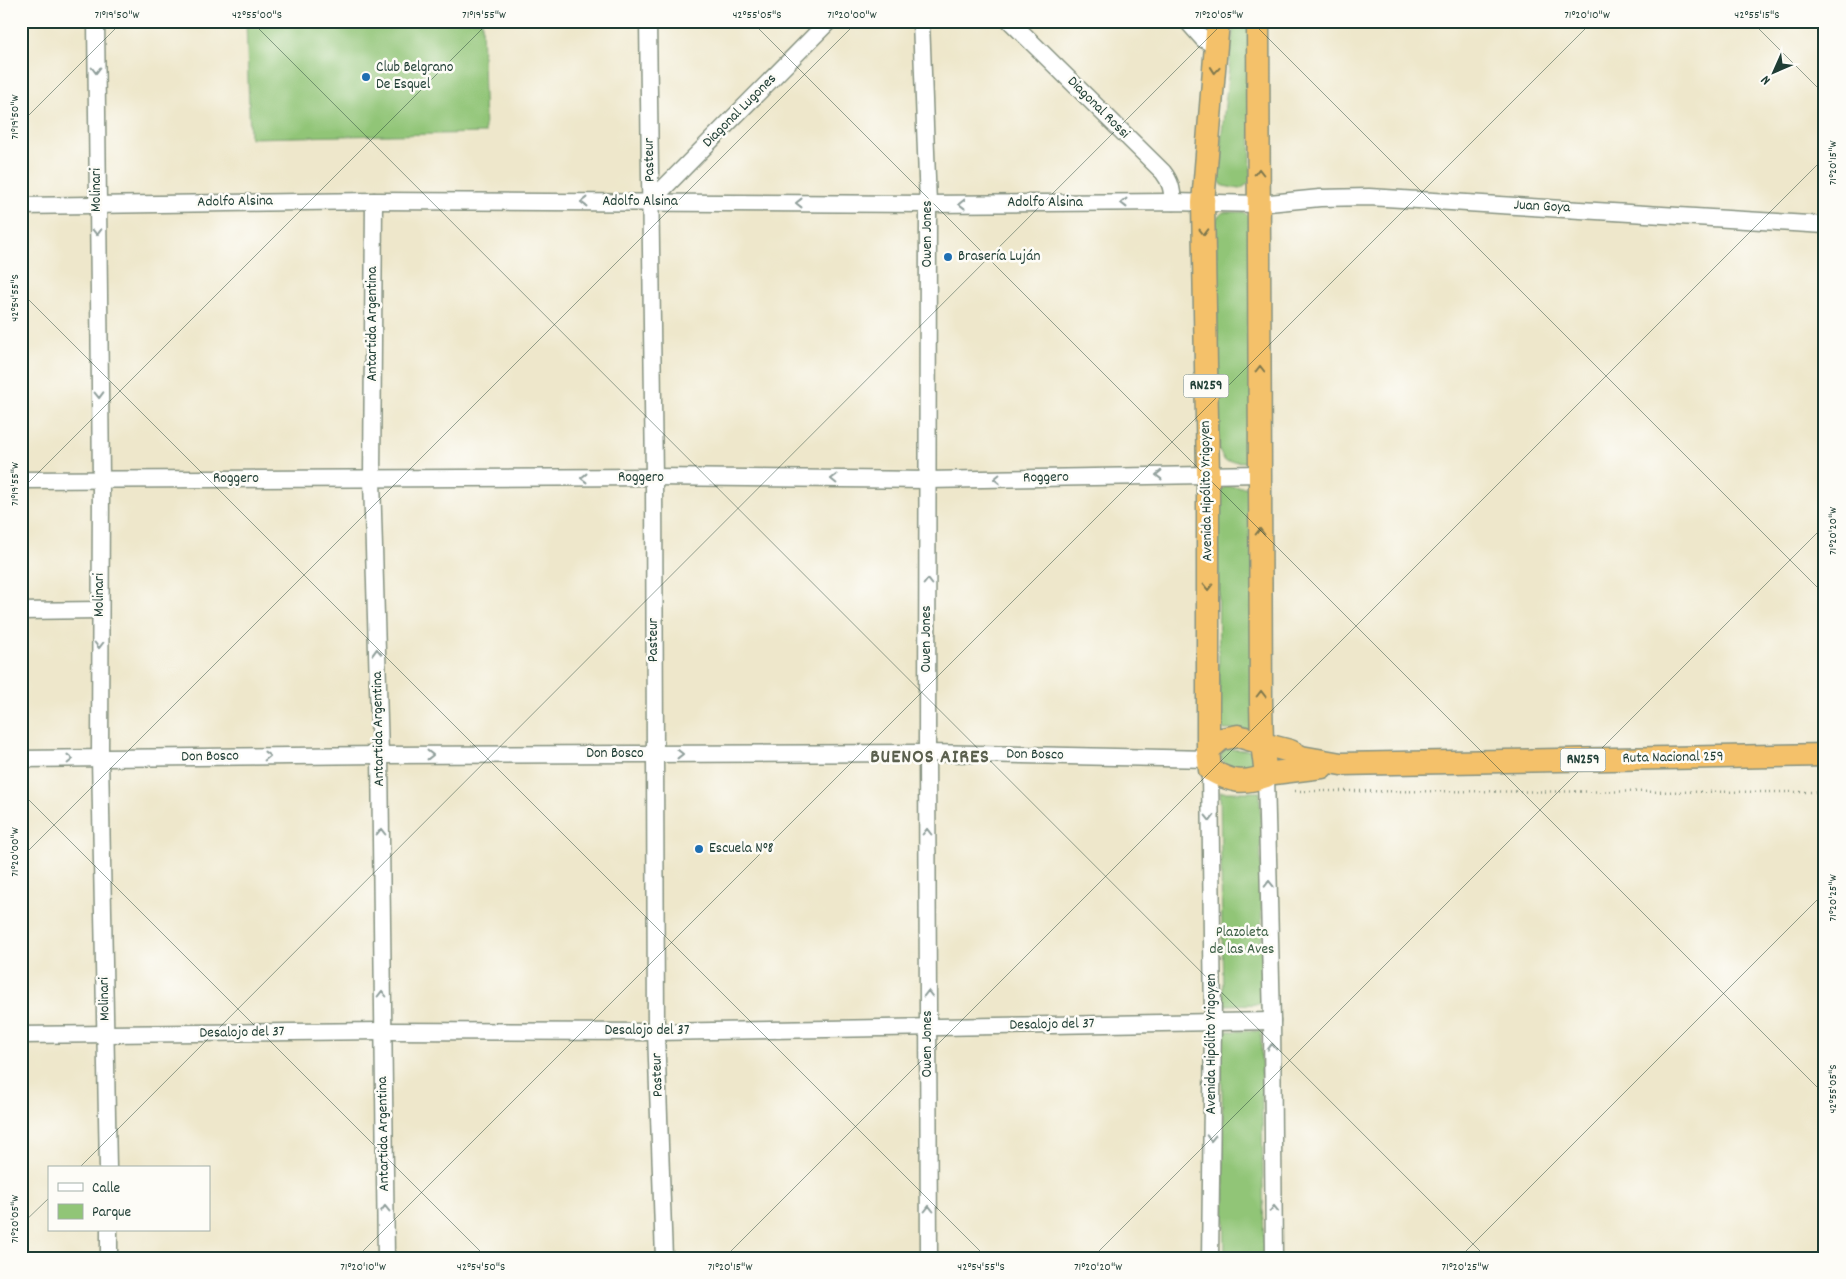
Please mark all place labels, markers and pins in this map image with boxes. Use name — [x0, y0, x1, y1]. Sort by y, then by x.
place label: Club Belgrano De Esquel — [376, 57, 454, 96]
marker: Club Belgrano De Esquel — [360, 71, 372, 83]
place label: Brasería Luján — [958, 246, 1040, 268]
marker: Brasería Luján — [942, 251, 954, 263]
place label: Escuela N°8 — [709, 838, 774, 860]
marker: Escuela N°8 — [693, 843, 705, 855]

